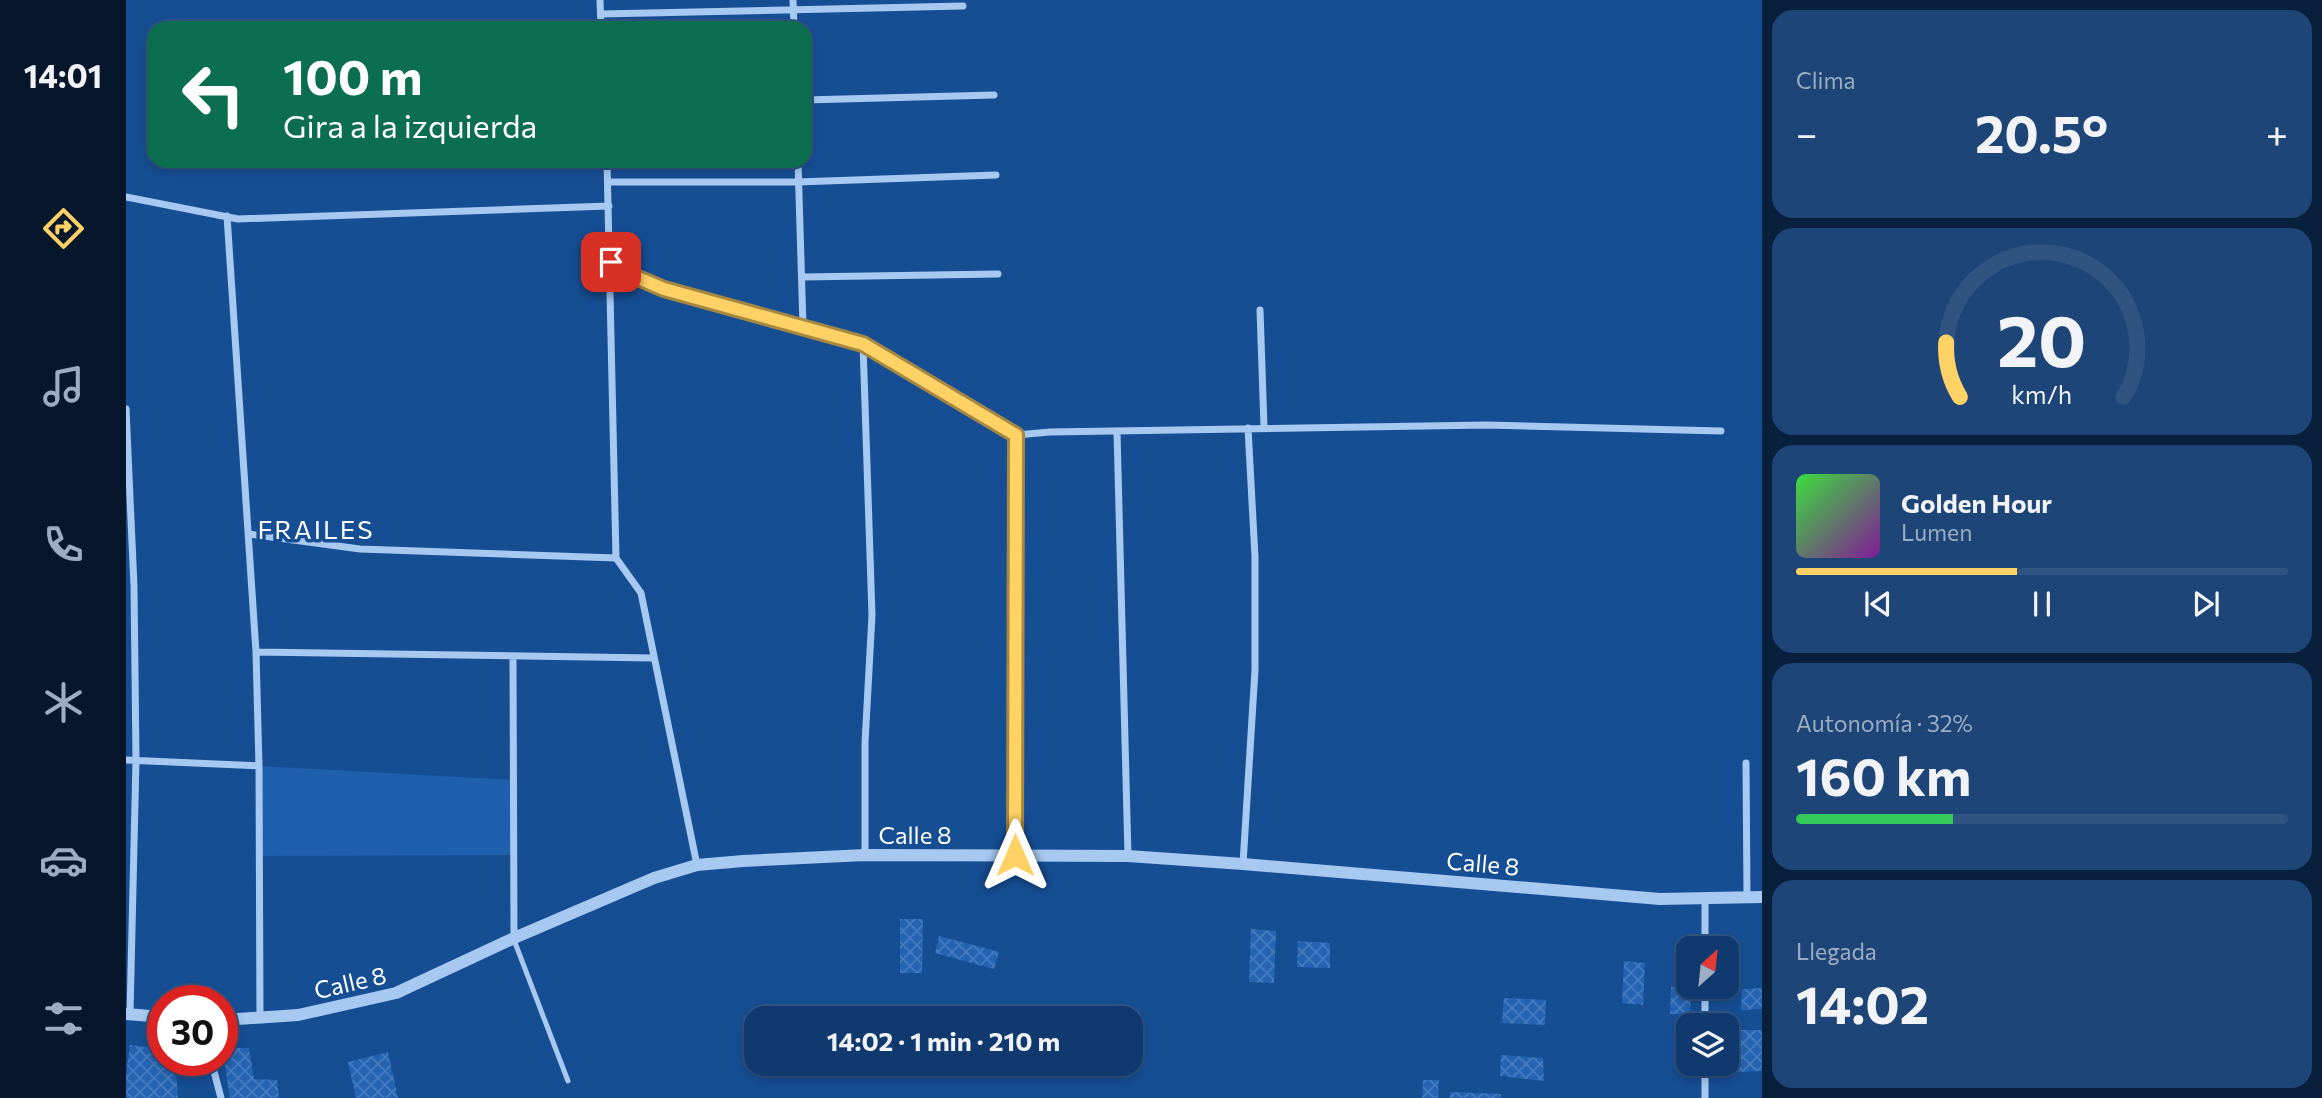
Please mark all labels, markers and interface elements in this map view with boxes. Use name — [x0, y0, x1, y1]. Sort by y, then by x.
text: 100 m — [283, 45, 422, 105]
icon: left — [168, 49, 259, 140]
text: 14:01 — [24, 55, 102, 95]
text: Clima — [1796, 66, 1856, 94]
text: 20.5° — [1975, 100, 2108, 164]
text: Gira a la izquierda — [283, 105, 537, 145]
text: − — [1796, 109, 1818, 156]
text: + — [2266, 109, 2288, 156]
icon: directions — [39, 204, 88, 253]
pin — [581, 232, 641, 292]
icon: arrive — [592, 243, 630, 281]
text: 20 — [1997, 294, 2087, 383]
icon: music — [39, 362, 88, 411]
text: km/h — [2012, 379, 2072, 409]
text: Golden Hour — [1901, 487, 2052, 518]
district label: FRAILES — [257, 513, 375, 544]
text: Lumen — [1901, 518, 1972, 546]
icon: phone — [39, 520, 88, 569]
icon: previous — [1859, 585, 1897, 623]
icon: pause — [2023, 585, 2061, 623]
icon: next — [2187, 585, 2225, 623]
icon: climate — [39, 678, 88, 727]
text: Autonomía · 32% — [1796, 709, 1973, 737]
text: 160 km — [1796, 743, 1971, 807]
position arrow — [978, 818, 1052, 892]
street label: Calle 8 — [878, 820, 952, 849]
icon: car — [39, 836, 88, 885]
street label: Calle 8 — [1445, 845, 1521, 881]
north arrow — [1676, 936, 1740, 999]
map controls — [1676, 936, 1739, 1076]
text: Llegada — [1796, 937, 1877, 965]
street label: Calle 8 — [311, 960, 389, 1004]
text: 14:02 — [1796, 971, 1929, 1035]
speed limit sign: 30 — [147, 985, 238, 1076]
icon: filters — [39, 994, 88, 1043]
button: layers — [1676, 1013, 1739, 1076]
text: 14:02 · 1 min · 210 m — [827, 1025, 1060, 1056]

